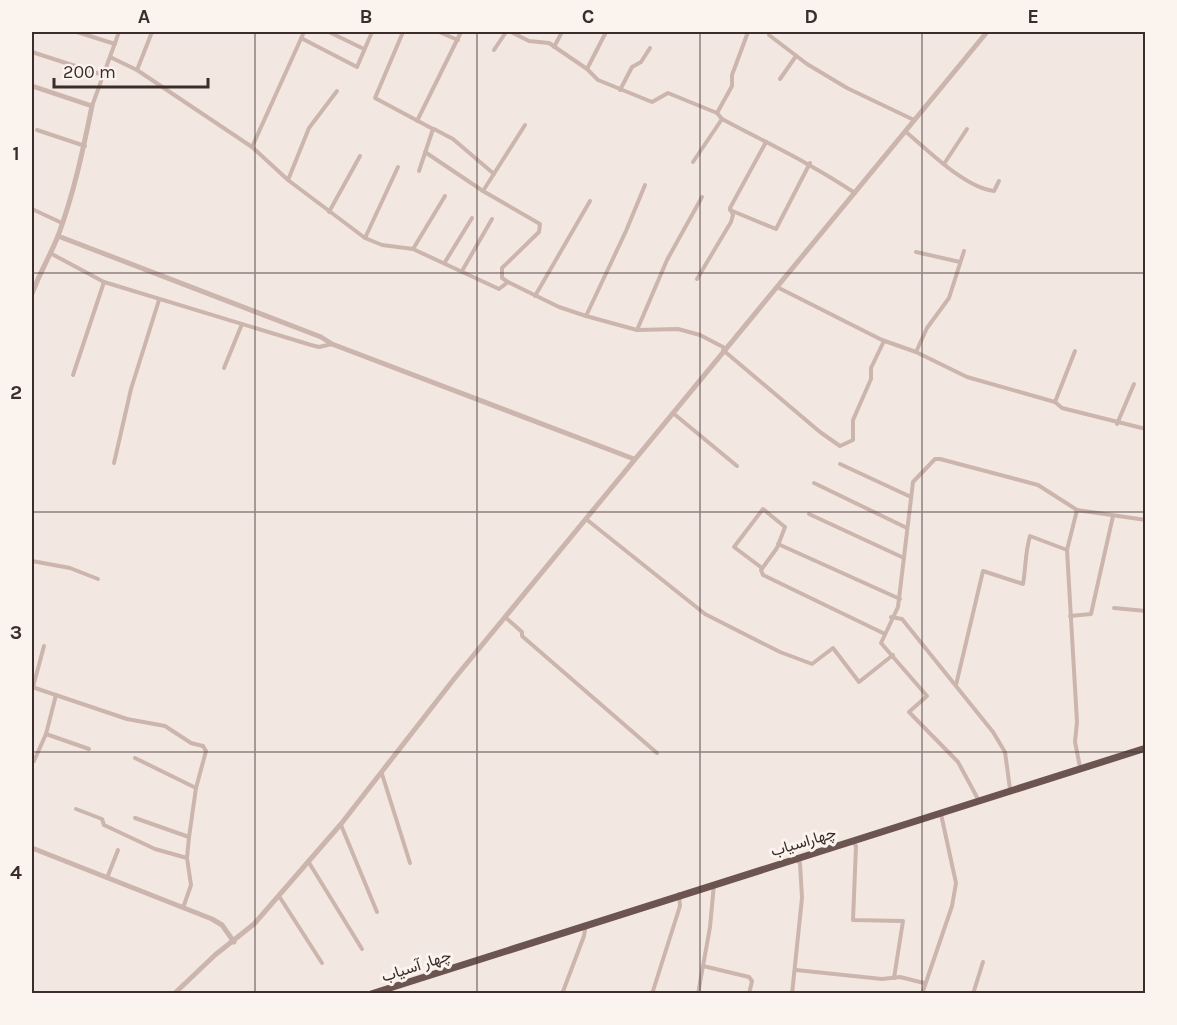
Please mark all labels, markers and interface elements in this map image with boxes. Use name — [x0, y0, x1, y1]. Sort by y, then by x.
text: A — [138, 5, 151, 28]
text: B — [360, 5, 372, 28]
text: C — [582, 5, 594, 28]
text: D — [804, 5, 818, 28]
text: E — [1027, 5, 1039, 28]
scale bar — [54, 51, 208, 89]
text: 200 m — [63, 61, 116, 83]
text: 1 — [12, 142, 20, 165]
text: 2 — [10, 381, 22, 404]
text: 3 — [10, 621, 22, 644]
street label: چهاراسیاب — [768, 822, 839, 862]
text: 4 — [10, 861, 22, 884]
street label: چهار آسیاب — [379, 945, 454, 988]

